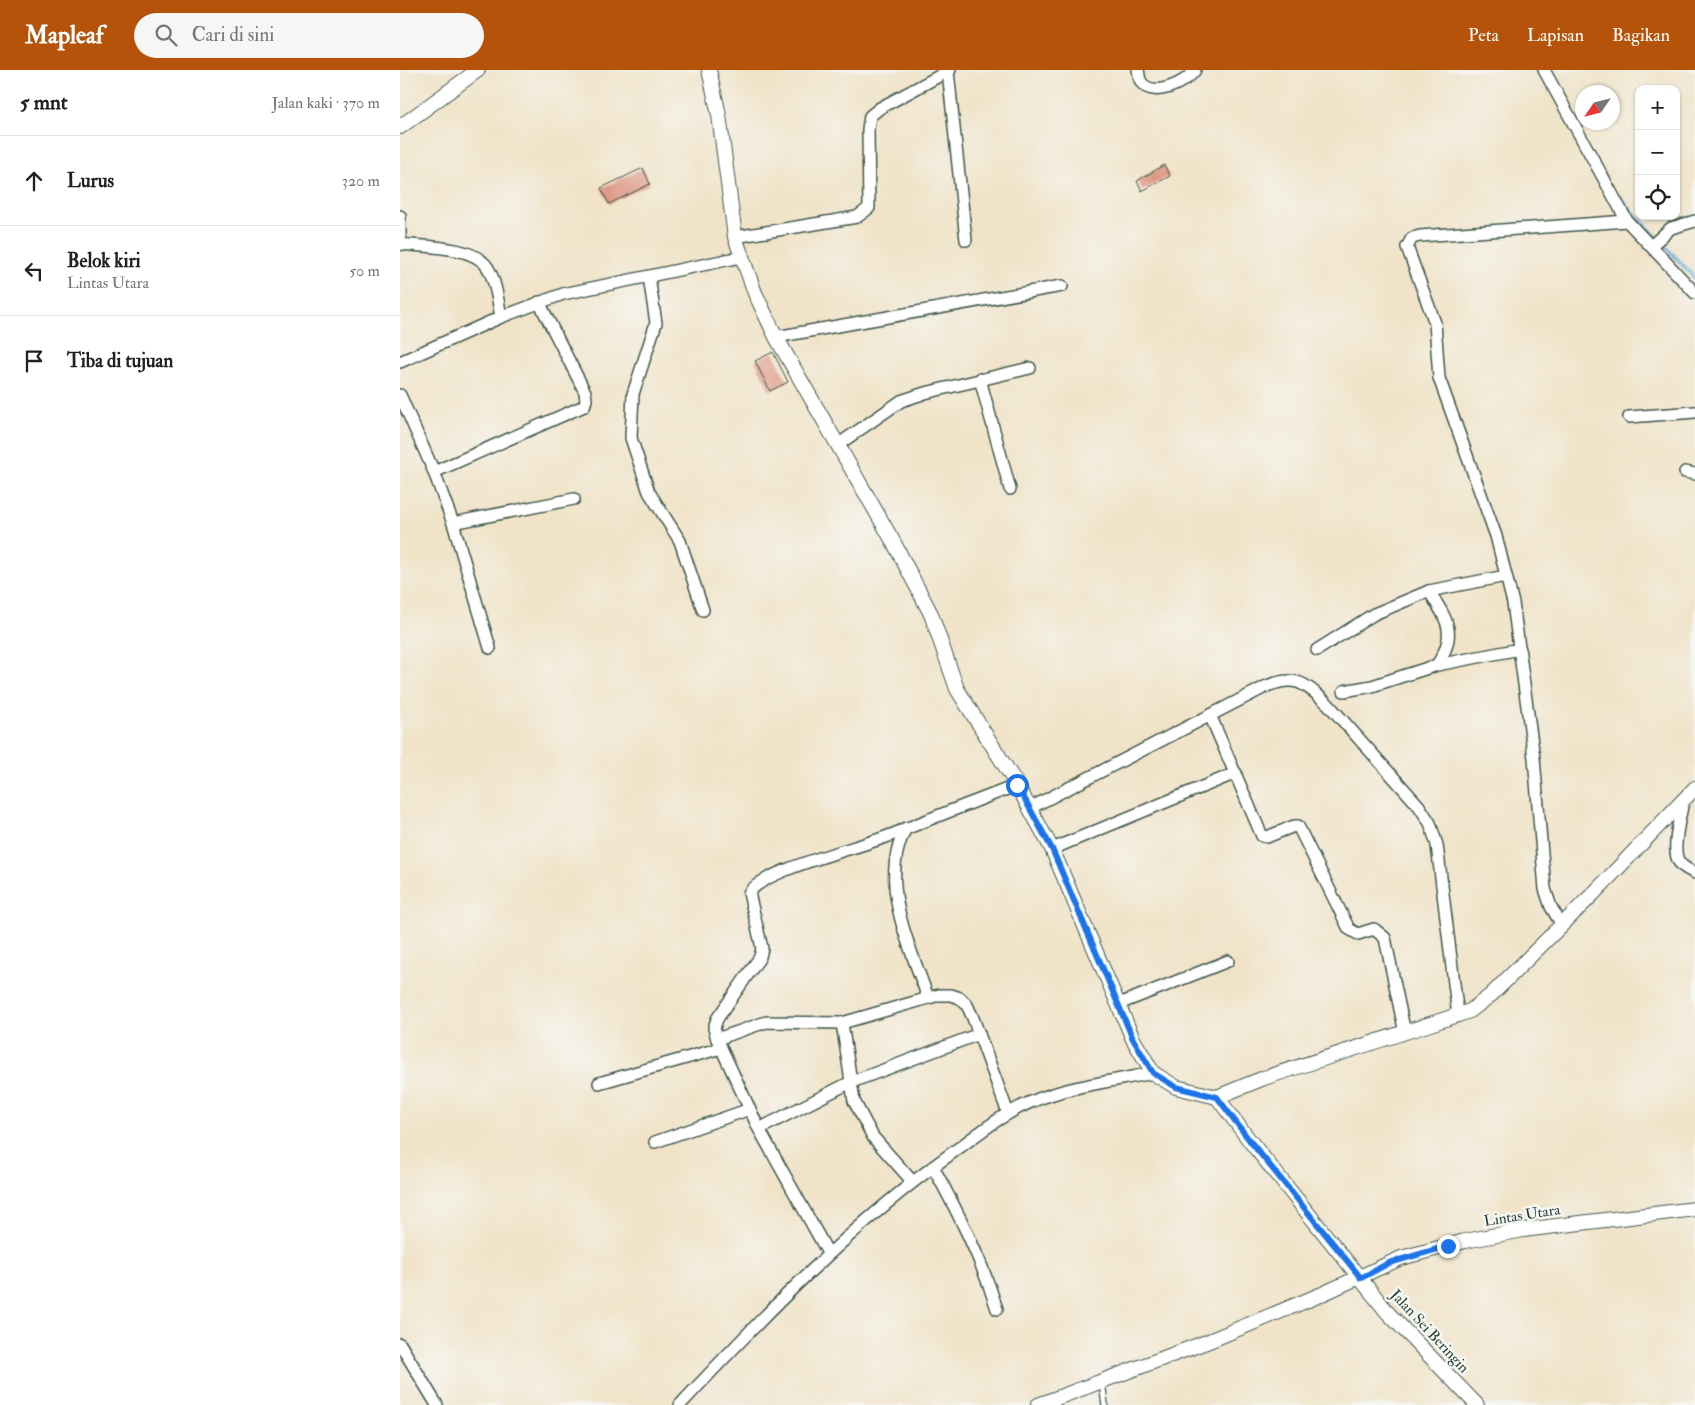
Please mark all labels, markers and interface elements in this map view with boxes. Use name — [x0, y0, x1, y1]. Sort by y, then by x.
search box — [134, 13, 484, 58]
text: Mapleaf — [25, 20, 104, 51]
icon: search — [152, 21, 180, 49]
text: Cari di sini — [192, 23, 274, 47]
text: Peta — [1468, 24, 1499, 47]
text: Lapisan — [1527, 24, 1584, 47]
text: Bagikan — [1612, 24, 1670, 47]
north arrow — [1575, 85, 1620, 130]
map controls — [1635, 85, 1680, 220]
button: + — [1635, 85, 1680, 130]
text: 5 mnt — [20, 89, 67, 116]
text: Jalan kaki · 370 m — [272, 93, 380, 113]
button: − — [1635, 130, 1680, 175]
icon: ahead — [20, 167, 48, 195]
text: Lurus — [67, 169, 114, 193]
text: 320 m — [342, 171, 380, 191]
button: locate — [1635, 175, 1680, 220]
text: Belok kiri — [67, 249, 141, 273]
icon: left — [20, 257, 48, 285]
text: 50 m — [349, 261, 380, 281]
text: Lintas Utara — [67, 273, 149, 293]
icon: arrive — [20, 347, 48, 375]
text: Tiba di tujuan — [67, 349, 173, 373]
route start — [1006, 774, 1029, 797]
street label: Lintas Utara — [1483, 1200, 1562, 1231]
route end — [1437, 1235, 1460, 1258]
street label: Jalan Sei Beringin — [1385, 1285, 1473, 1378]

